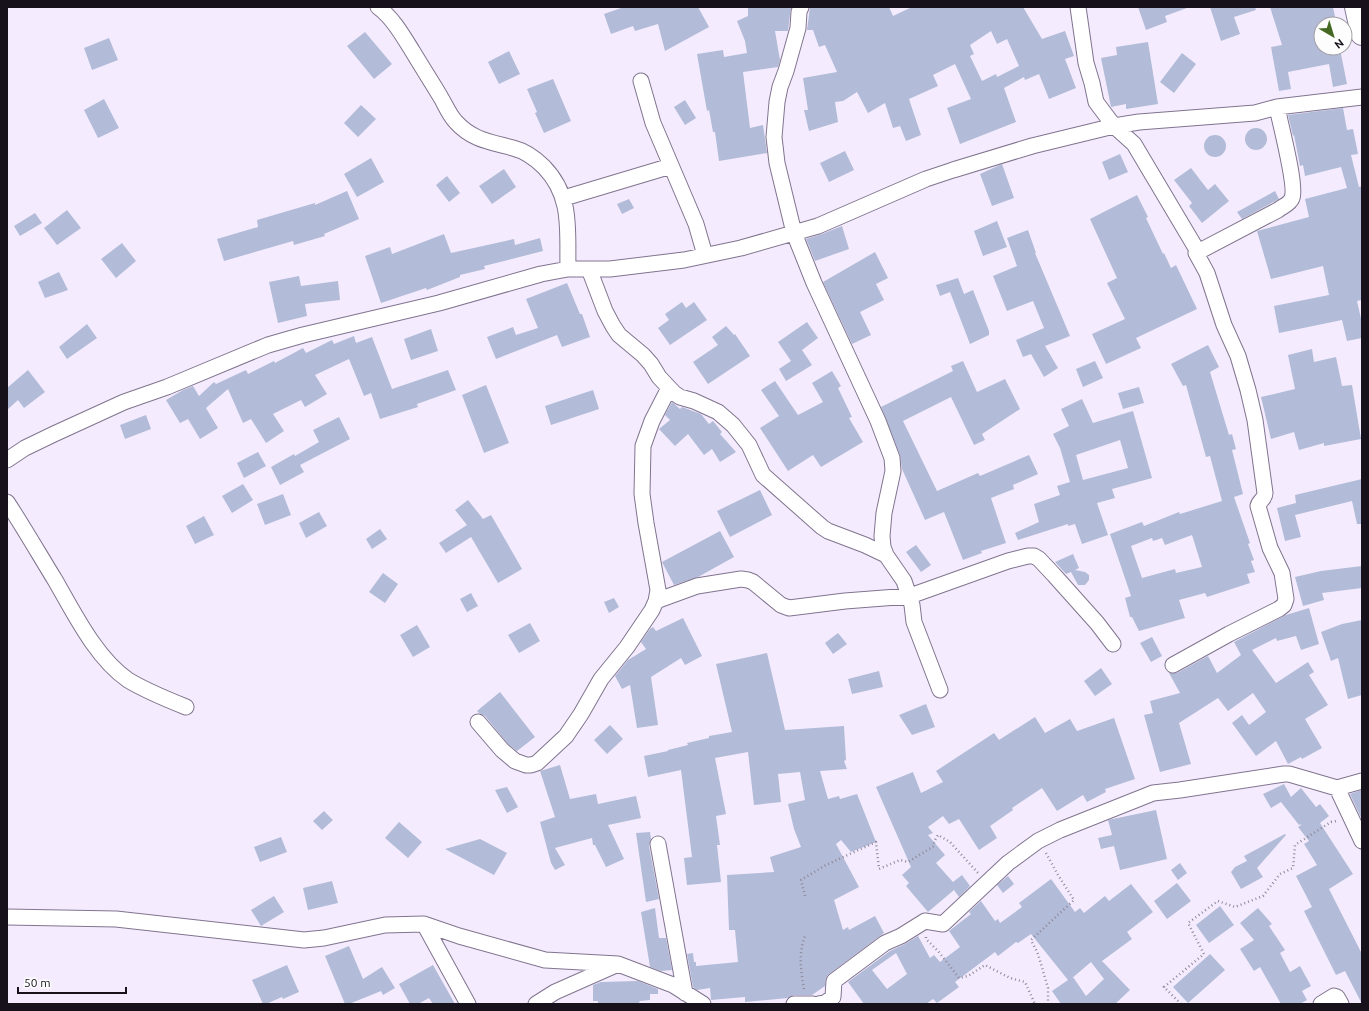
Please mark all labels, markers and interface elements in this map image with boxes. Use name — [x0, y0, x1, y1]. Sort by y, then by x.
north arrow — [1313, 16, 1353, 56]
text: N — [1332, 37, 1346, 51]
scale bar — [18, 969, 126, 995]
text: 50 m — [24, 976, 51, 989]

